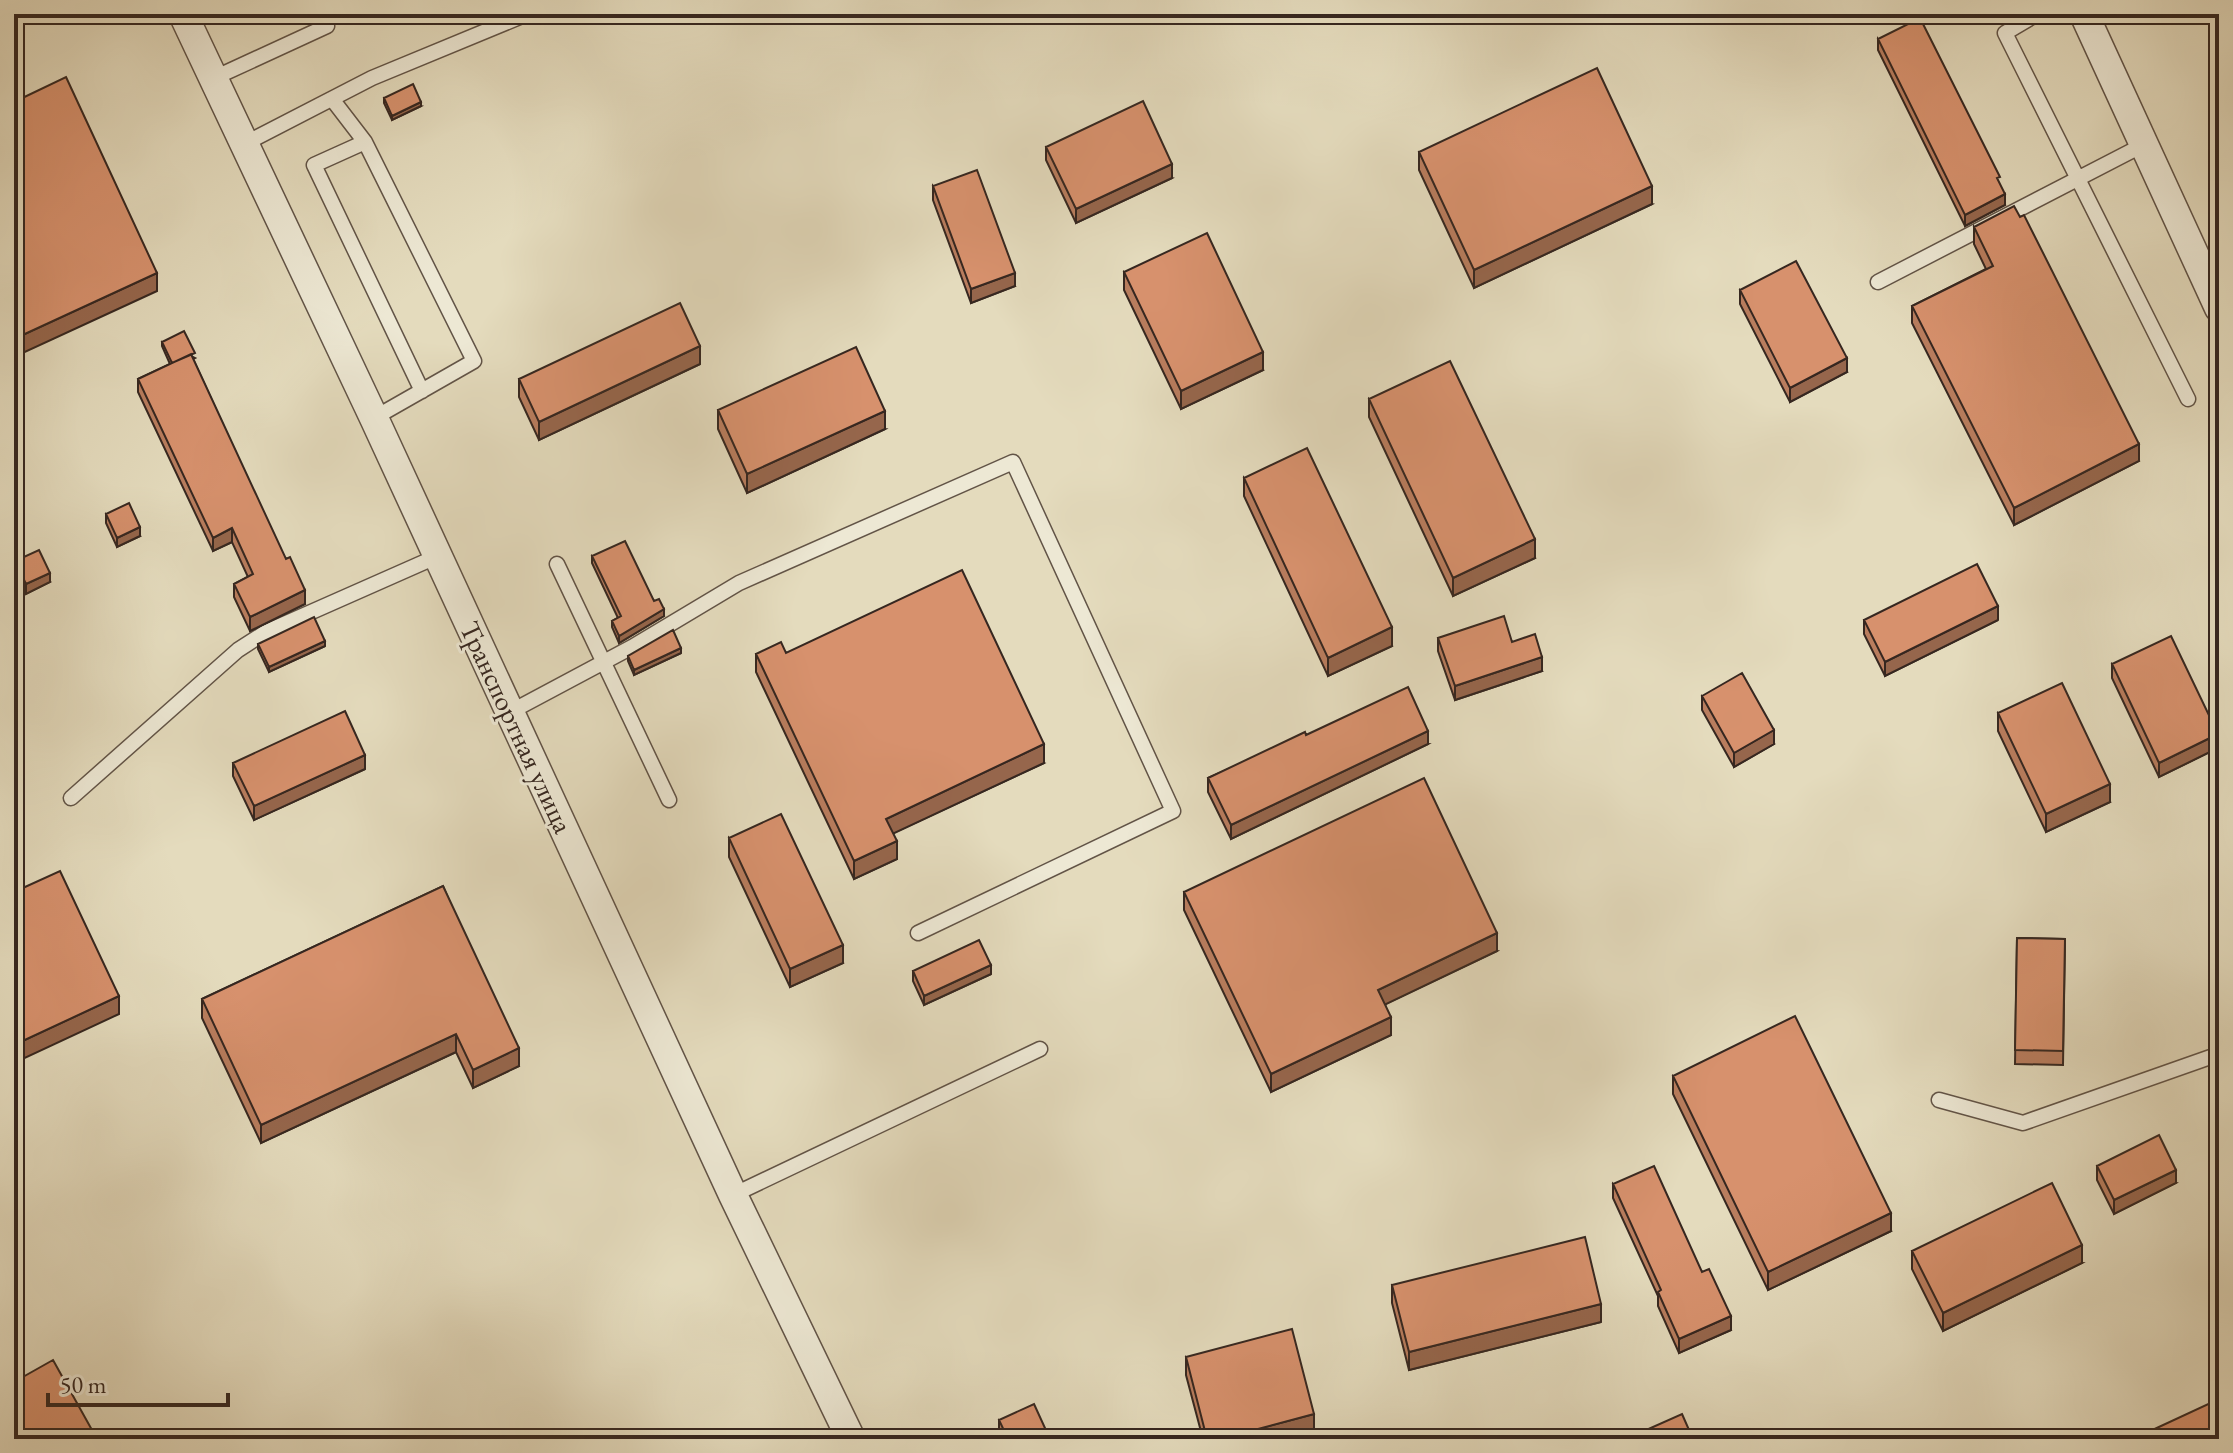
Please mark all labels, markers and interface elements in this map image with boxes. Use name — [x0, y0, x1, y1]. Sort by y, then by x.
street label: Транспортная улица — [452, 615, 582, 840]
scale bar — [48, 1357, 228, 1407]
text: 50 m — [60, 1369, 107, 1400]

